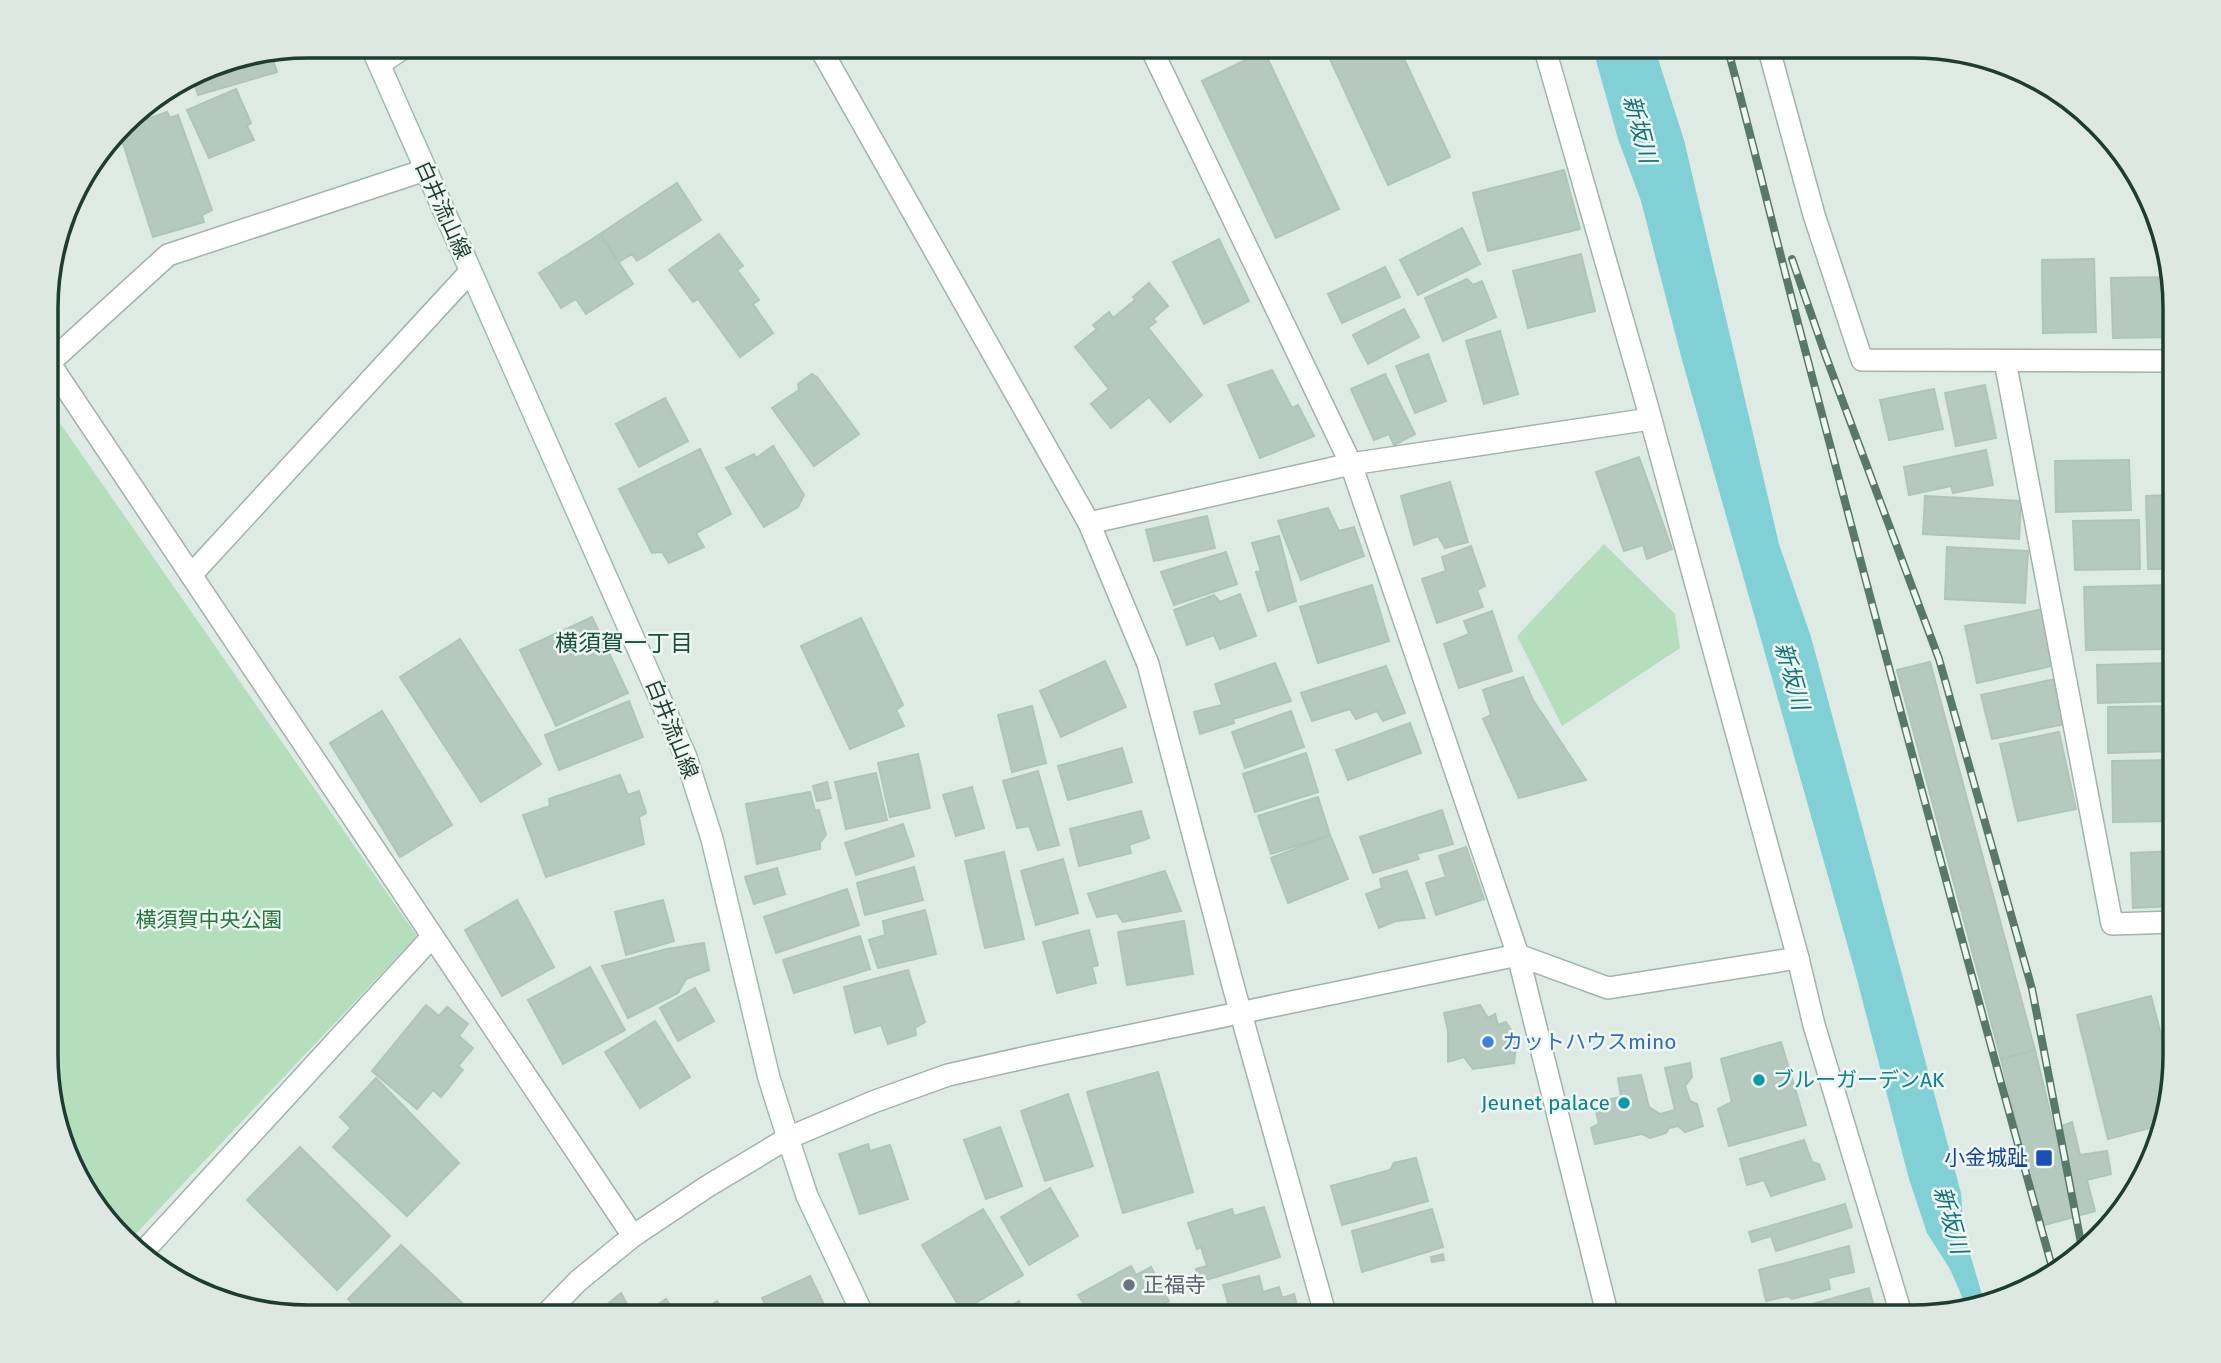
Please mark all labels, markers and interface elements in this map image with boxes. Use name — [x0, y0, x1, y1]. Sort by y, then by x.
water label: 新坂川 — [1618, 92, 1663, 169]
street label: 白井流山線 — [410, 157, 476, 263]
district label: 横須賀一丁目 — [555, 629, 693, 657]
water label: 新坂川 — [1769, 639, 1816, 716]
street label: 白井流山線 — [640, 675, 704, 783]
park label: 横須賀中央公園 — [136, 907, 283, 933]
place label: カットハウスmino — [1502, 1029, 1677, 1055]
marker: カットハウスmino — [1480, 1034, 1496, 1050]
place label: ブルーガーデンAK — [1773, 1067, 1945, 1093]
marker: ブルーガーデンAK — [1751, 1072, 1767, 1088]
place label: Jeunet palace — [1481, 1090, 1610, 1116]
marker: Jeunet palace — [1616, 1095, 1632, 1111]
place label: 小金城趾 — [1944, 1145, 2028, 1171]
marker: 小金城趾 — [2034, 1148, 2054, 1168]
water label: 新坂川 — [1928, 1183, 1975, 1260]
place label: 正福寺 — [1143, 1272, 1206, 1298]
marker: 正福寺 — [1121, 1277, 1137, 1293]

